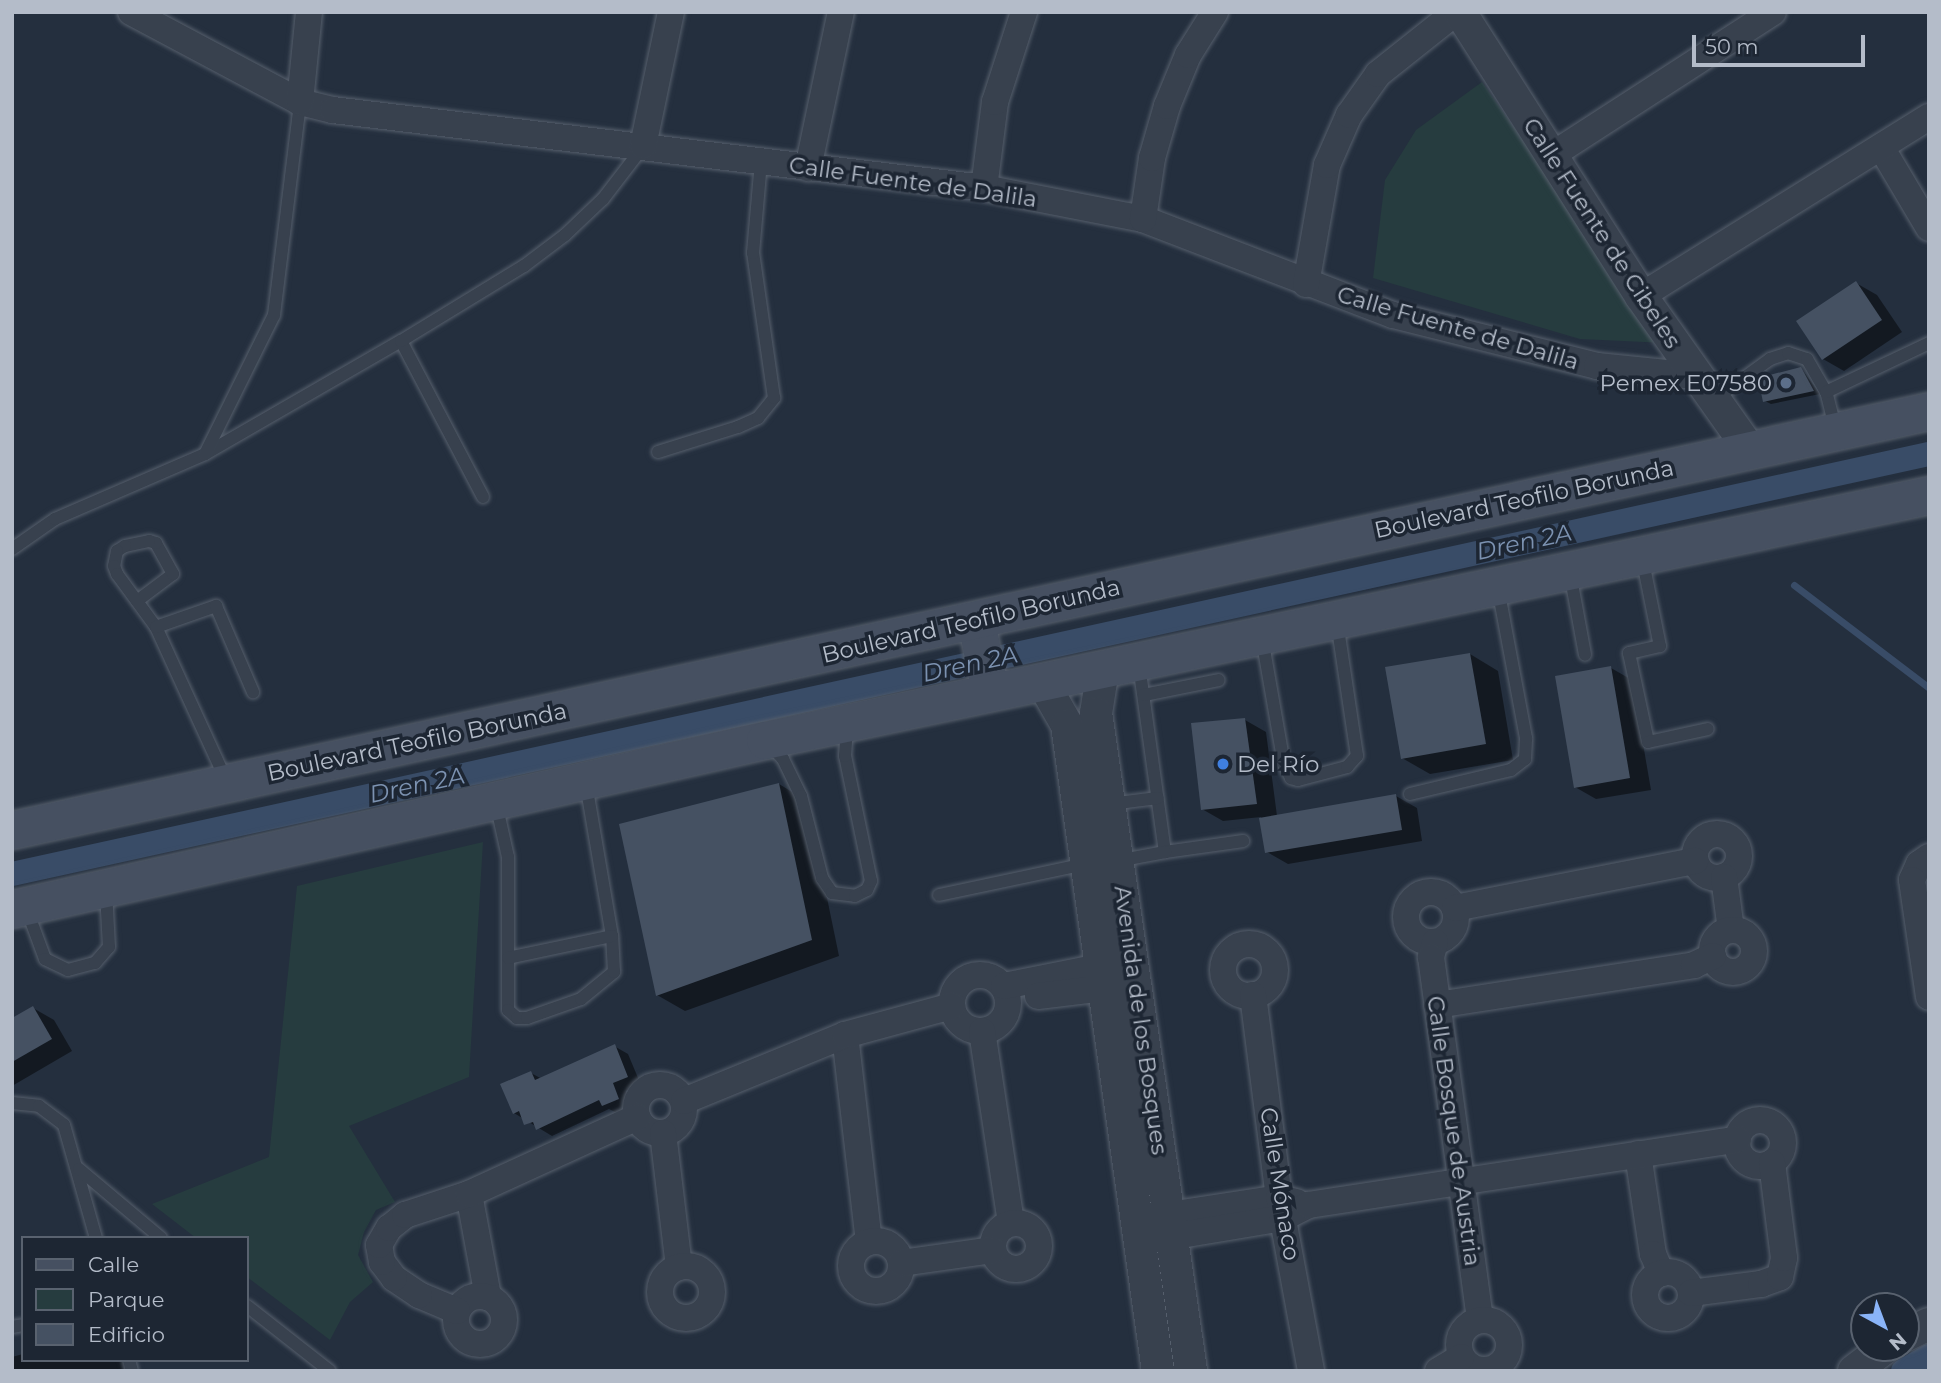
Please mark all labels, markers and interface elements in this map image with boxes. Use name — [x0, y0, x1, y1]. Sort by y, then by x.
scale bar — [1696, 21, 1869, 65]
text: 50 m — [1705, 34, 1759, 59]
street label: Calle Fuente de Cibeles — [1517, 113, 1687, 353]
street label: Calle Fuente de Dalila — [787, 151, 1039, 213]
street label: Calle Fuente de Dalila — [1334, 280, 1582, 376]
place label: Pemex E07580 — [1600, 369, 1772, 397]
marker: Pemex E07580 — [1778, 375, 1794, 391]
street label: Boulevard Teofilo Borunda — [1372, 454, 1676, 544]
water label: Dren 2A — [1474, 518, 1574, 566]
street label: Boulevard Teofilo Borunda — [819, 573, 1123, 669]
water label: Dren 2A — [920, 640, 1020, 688]
street label: Boulevard Teofilo Borunda — [265, 697, 569, 787]
place label: Del Río — [1237, 750, 1319, 778]
marker: Del Río — [1215, 756, 1231, 772]
water label: Dren 2A — [367, 761, 467, 809]
street label: Avenida de los Bosques — [1108, 884, 1174, 1156]
street label: Calle Bosque de Austria — [1421, 994, 1487, 1268]
street label: Calle Mónaco — [1254, 1105, 1306, 1263]
legend — [21, 1236, 248, 1362]
text: Calle — [88, 1252, 139, 1277]
text: Parque — [88, 1287, 164, 1312]
north arrow — [1850, 1292, 1920, 1362]
text: Edificio — [88, 1322, 165, 1347]
text: N — [1884, 1328, 1911, 1355]

